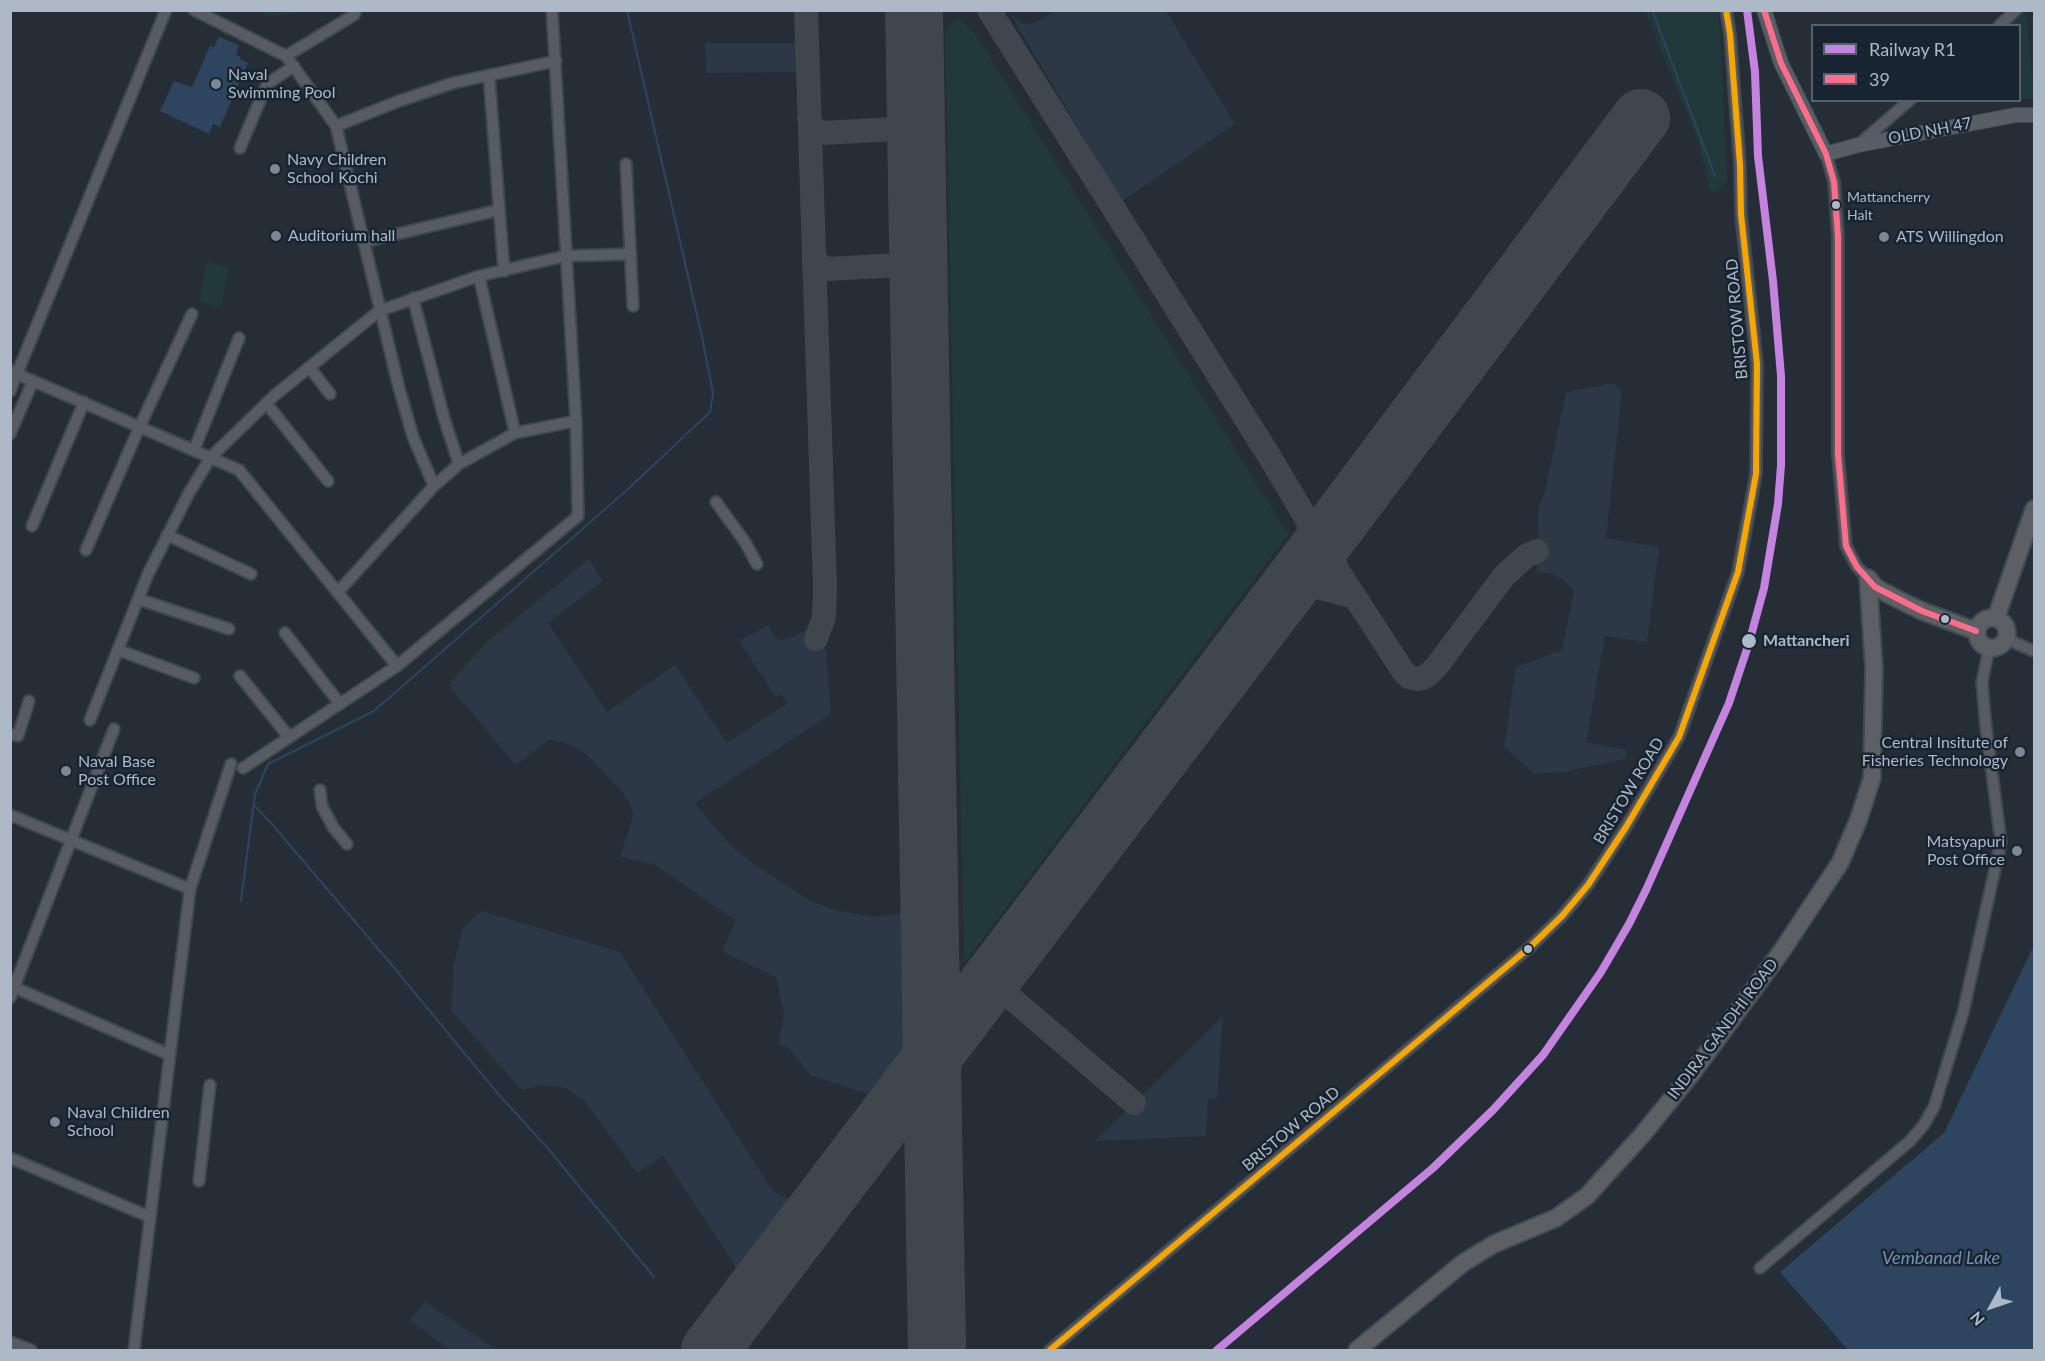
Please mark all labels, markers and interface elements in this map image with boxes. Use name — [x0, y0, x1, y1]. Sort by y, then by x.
legend — [1811, 24, 2021, 102]
text: Railway R1 — [1869, 38, 1956, 60]
place label: Naval Swimming Pool — [228, 65, 335, 103]
text: 39 — [1869, 68, 1890, 90]
marker: Naval Swimming Pool — [209, 77, 223, 91]
street label: OLD NH 47 — [1887, 114, 1973, 148]
place label: Navy Children School Kochi — [287, 150, 386, 188]
marker: Navy Children School Kochi — [268, 162, 282, 176]
place label: Mattancherry Halt — [1847, 189, 1930, 222]
marker: Mattancherry Halt — [1830, 199, 1842, 211]
place label: Auditorium hall — [288, 226, 395, 246]
place label: ATS Willingdon — [1896, 227, 2004, 247]
marker: Auditorium hall — [269, 229, 283, 243]
marker: ATS Willingdon — [1877, 230, 1891, 244]
street label: BRISTOW ROAD — [1722, 258, 1752, 380]
unlabelled marker — [1939, 613, 1951, 625]
place label: Mattancheri — [1763, 631, 1850, 651]
marker: Mattancheri — [1740, 632, 1758, 650]
place label: Central Insitute of Fisheries Technology — [1862, 733, 2008, 771]
street label: BRISTOW ROAD — [1590, 734, 1668, 848]
marker: Central Insitute of Fisheries Technology — [2013, 745, 2027, 759]
place label: Naval Base Post Office — [78, 752, 156, 790]
marker: Naval Base Post Office — [59, 764, 73, 778]
place label: Matsyapuri Post Office — [1926, 832, 2005, 870]
marker: Matsyapuri Post Office — [2010, 844, 2024, 858]
unlabelled marker — [1522, 943, 1534, 955]
street label: INDIRA GANDHI ROAD — [1664, 955, 1782, 1103]
street label: BRISTOW ROAD — [1238, 1083, 1344, 1175]
place label: Naval Children School — [67, 1103, 170, 1141]
marker: Naval Children School — [48, 1115, 62, 1129]
water label: Vembanad Lake — [1882, 1247, 2000, 1269]
north arrow — [1961, 1277, 2021, 1337]
text: N — [1966, 1308, 1988, 1330]

